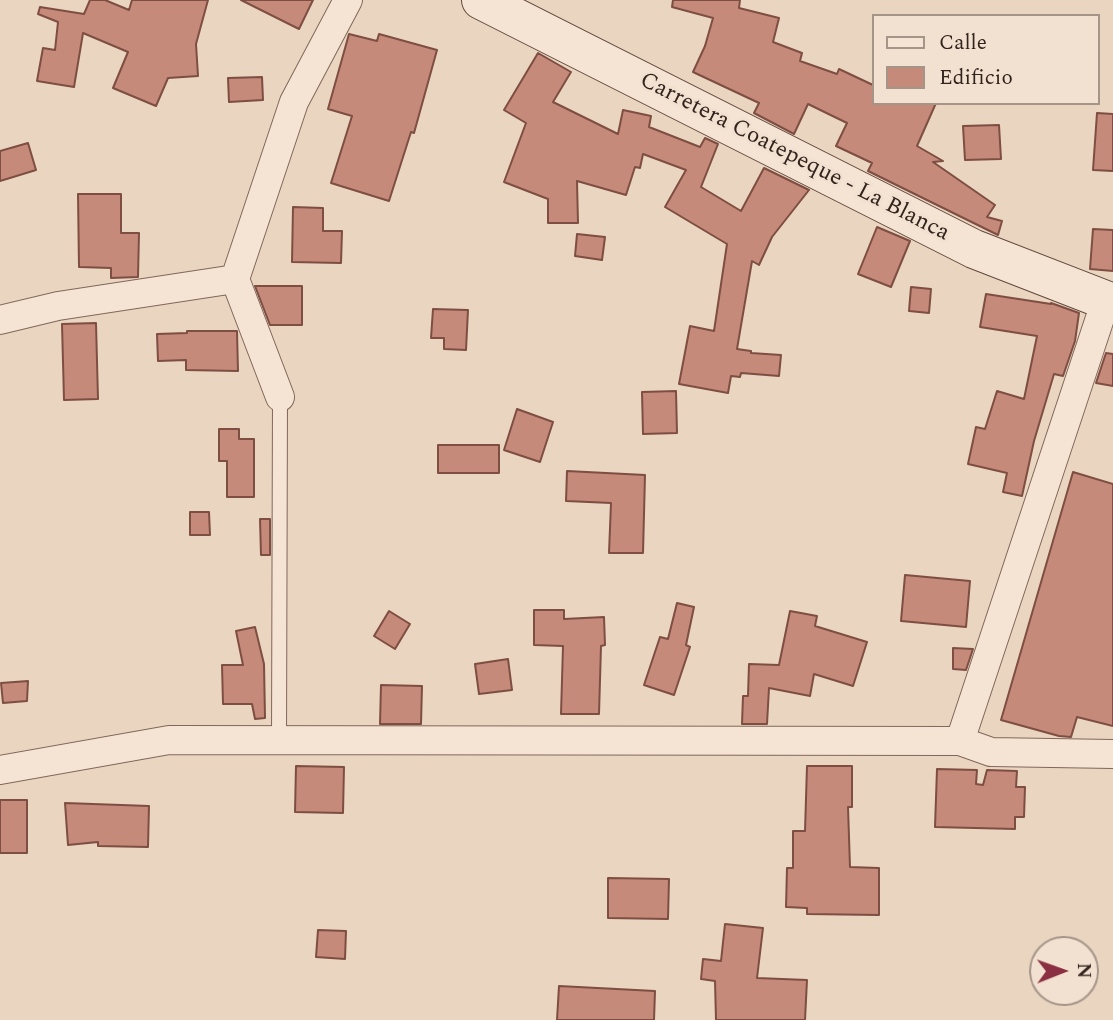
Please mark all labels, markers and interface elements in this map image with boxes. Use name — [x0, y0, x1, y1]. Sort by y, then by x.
legend — [872, 14, 1099, 105]
text: Calle — [939, 27, 987, 59]
text: Edificio — [939, 62, 1013, 94]
street label: Carretera Coatepeque - La Blanca — [634, 68, 954, 248]
north arrow — [1029, 936, 1099, 1006]
text: N — [1069, 963, 1098, 979]

